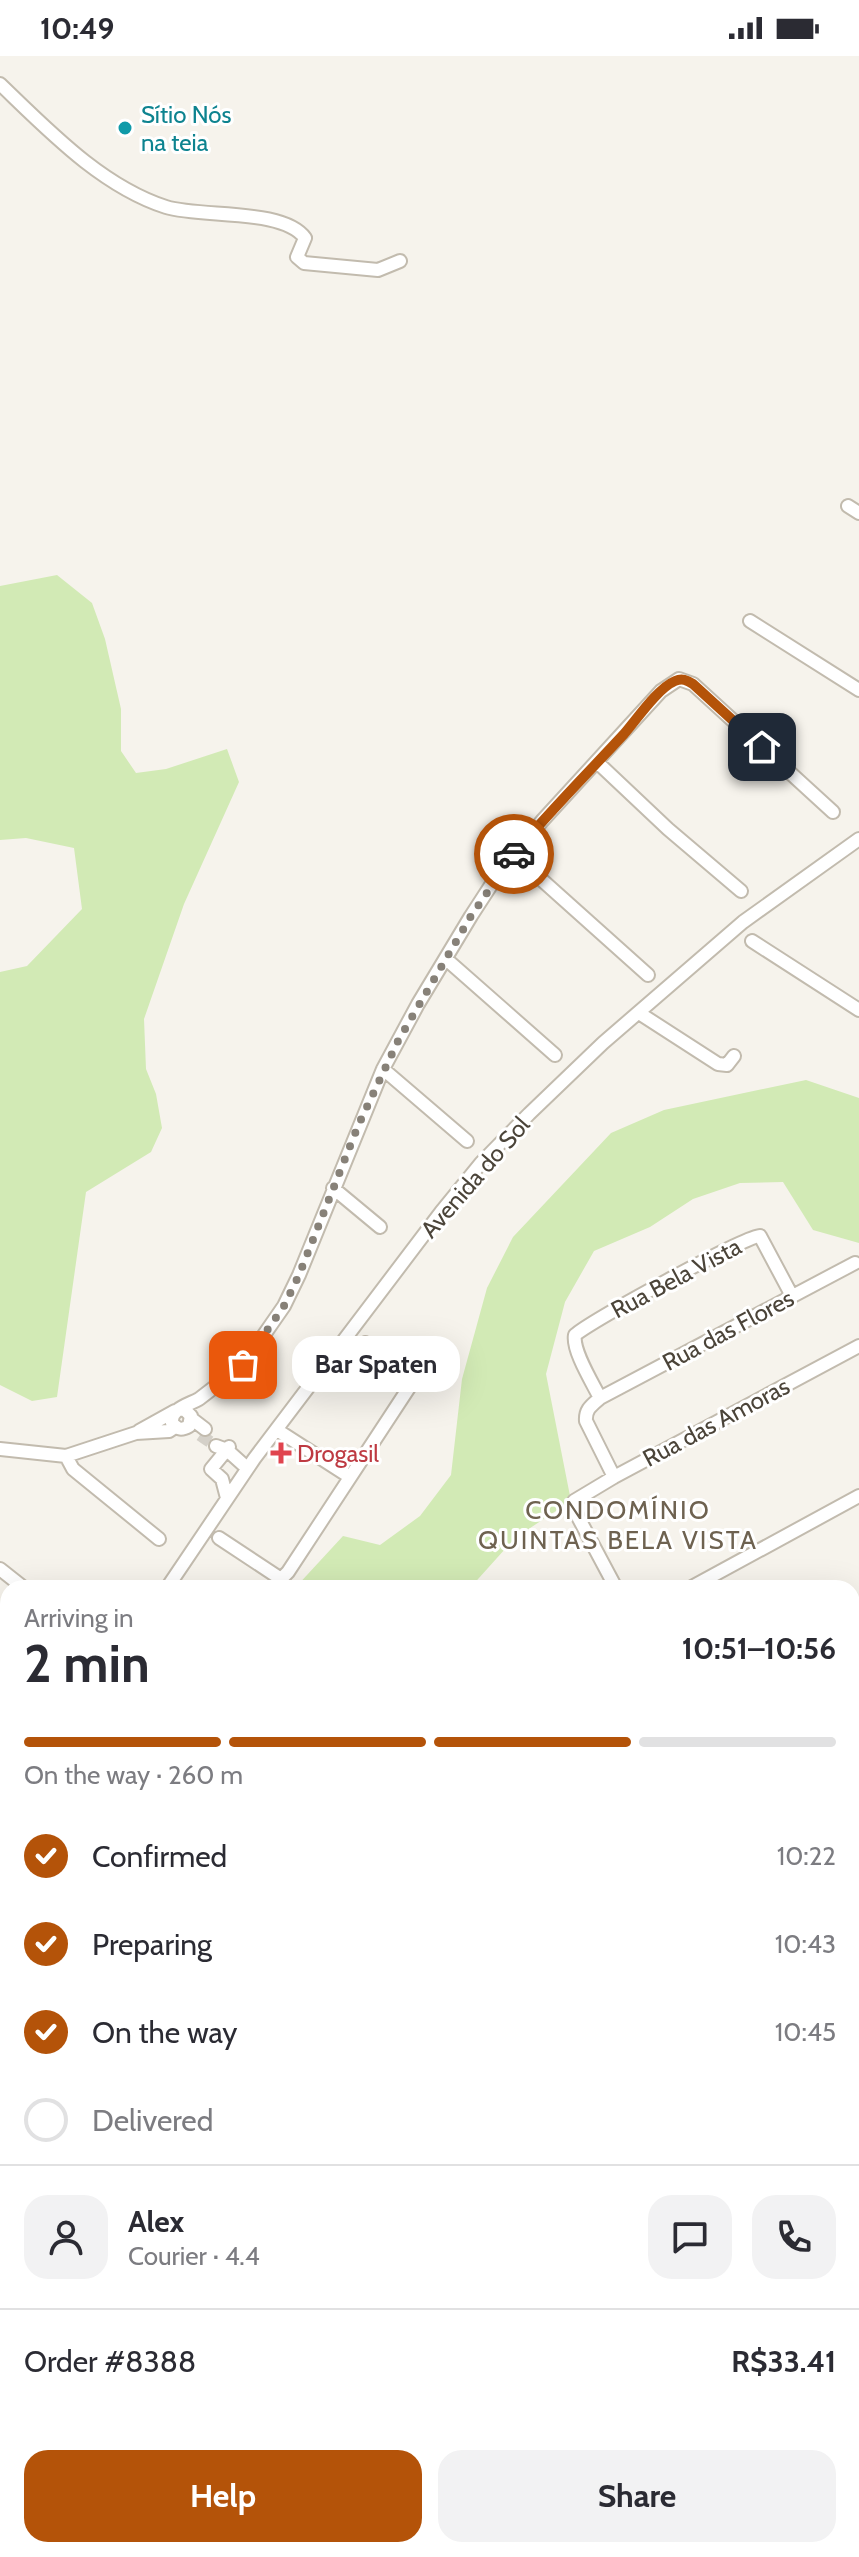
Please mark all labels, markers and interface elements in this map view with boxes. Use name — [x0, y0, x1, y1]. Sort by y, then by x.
text: 10:49 — [40, 10, 114, 47]
place label: Sítio Nós na teia — [141, 100, 231, 157]
marker: Sítio Nós na teia — [116, 119, 134, 137]
pin — [728, 713, 796, 781]
icon: home — [740, 725, 784, 769]
courier — [474, 814, 554, 894]
icon: car — [492, 832, 536, 876]
street label: Avenida do Sol — [414, 1110, 536, 1244]
street label: Rua Bela Vista — [606, 1231, 746, 1324]
street label: Rua das Flores — [657, 1283, 799, 1377]
pin — [209, 1331, 277, 1399]
callout: Bar Spaten — [291, 1337, 459, 1393]
icon: bag — [221, 1343, 265, 1387]
text: Bar Spaten — [315, 1348, 437, 1380]
street label: Rua das Amoras — [638, 1371, 794, 1473]
place label: Drogasil — [297, 1439, 379, 1468]
marker: Drogasil — [272, 1444, 290, 1462]
district label: CONDOMÍNIO QUINTAS BELA VISTA — [478, 1494, 758, 1556]
text: Arriving in — [24, 1602, 134, 1634]
text: 10:51–10:56 — [682, 1630, 836, 1667]
text: 2 min — [24, 1632, 150, 1695]
text: On the way · 260 m — [24, 1759, 243, 1791]
icon: check — [24, 1834, 68, 1878]
text: Confirmed — [92, 1838, 227, 1875]
text: 10:22 — [777, 1840, 836, 1872]
icon: check — [24, 1922, 68, 1966]
text: Preparing — [92, 1926, 212, 1963]
text: 10:43 — [775, 1928, 836, 1960]
icon: check — [24, 2010, 68, 2054]
text: On the way — [92, 2014, 237, 2051]
text: 10:45 — [775, 2016, 836, 2048]
text: Delivered — [92, 2102, 213, 2139]
button: person — [24, 2195, 108, 2279]
button: chat — [648, 2195, 732, 2279]
button: phone — [752, 2195, 836, 2279]
text: Alex — [128, 2203, 184, 2240]
text: Courier · 4.4 — [128, 2240, 260, 2272]
text: Order #8388 — [24, 2343, 196, 2380]
text: R$33.41 — [731, 2343, 836, 2380]
button: Help — [24, 2450, 422, 2542]
button: Share — [438, 2450, 836, 2542]

